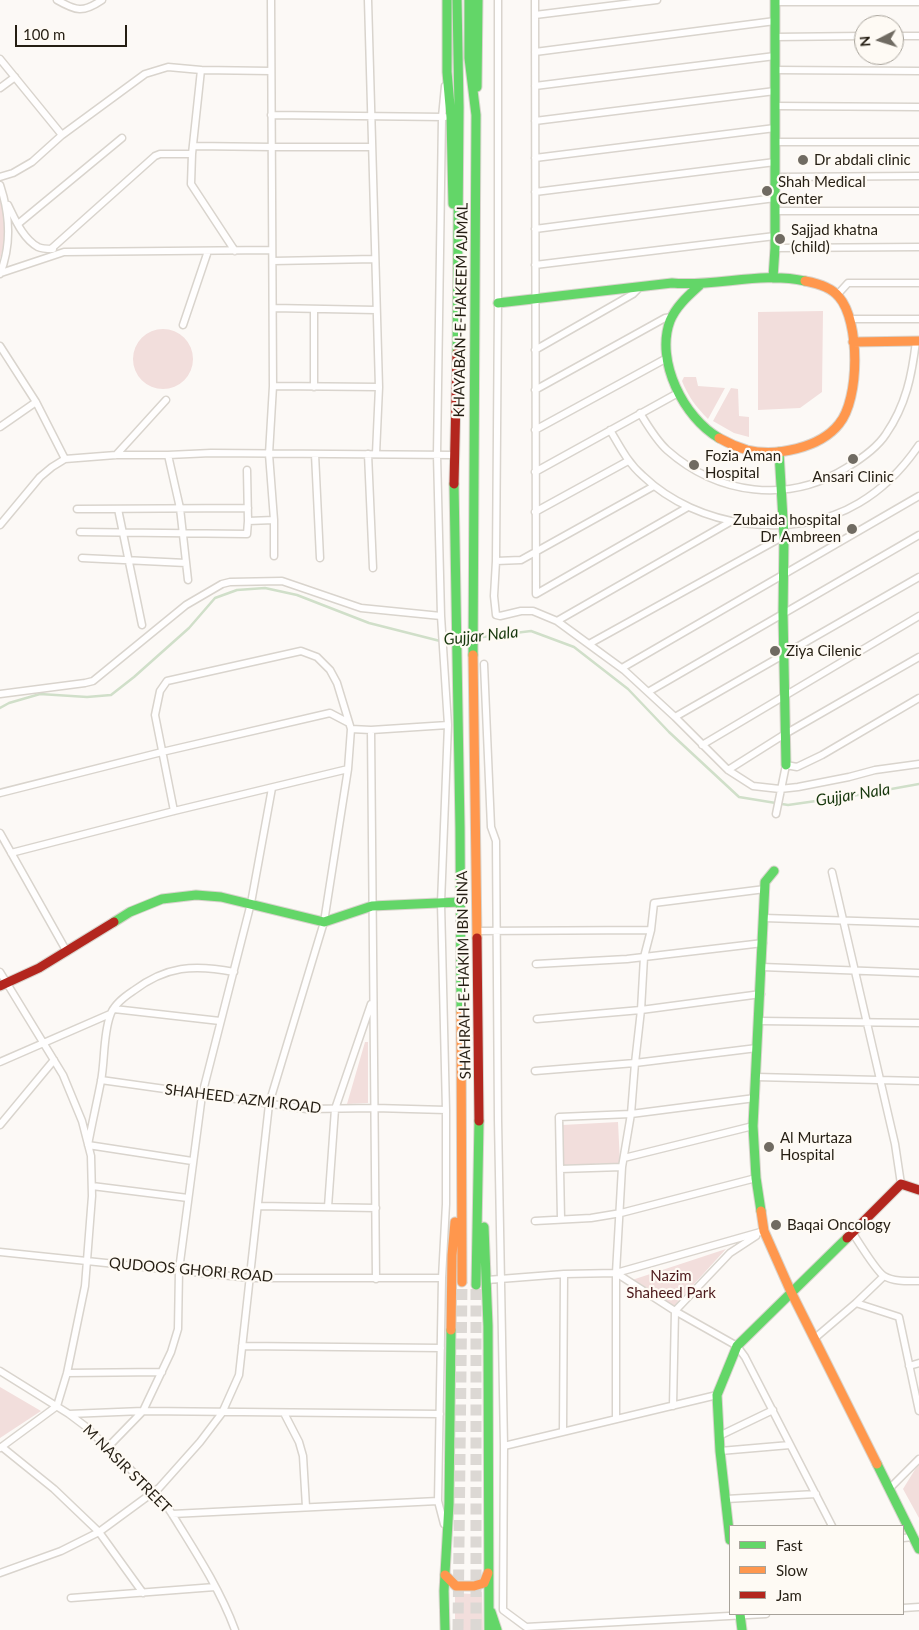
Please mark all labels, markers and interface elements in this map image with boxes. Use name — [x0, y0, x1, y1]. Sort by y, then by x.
scale bar — [18, 15, 130, 47]
north arrow — [854, 15, 904, 65]
text: 100 m — [23, 25, 65, 43]
text: N — [856, 35, 873, 47]
place label: Dr abdali clinic — [814, 151, 911, 169]
marker: Dr abdali clinic — [796, 153, 810, 167]
place label: Shah Medical Center — [778, 173, 866, 208]
marker: Shah Medical Center — [760, 184, 774, 198]
street label: KHAYABAN-E-HAKEEM AJMAL — [450, 202, 472, 418]
place label: Sajjad khatna (child) — [791, 221, 878, 256]
marker: Sajjad khatna (child) — [773, 232, 787, 246]
place label: Fozia Aman Hospital — [705, 447, 781, 482]
marker: Ansari Clinic — [846, 452, 860, 466]
marker: Fozia Aman Hospital — [687, 458, 701, 472]
place label: Ansari Clinic — [812, 468, 894, 486]
place label: Zubaida hospital Dr Ambreen — [733, 511, 841, 546]
marker: Zubaida hospital Dr Ambreen — [845, 522, 859, 536]
water label: Gujjar Nala — [443, 623, 519, 649]
place label: Ziya Cilenic — [786, 642, 862, 660]
marker: Ziya Cilenic — [768, 644, 782, 658]
water label: Gujjar Nala — [814, 780, 892, 810]
street label: SHAHRAH-E-HAKIM IBN SINA — [453, 871, 475, 1079]
street label: SHAHEED AZMI ROAD — [164, 1080, 322, 1118]
place label: Al Murtaza Hospital — [780, 1129, 852, 1164]
marker: Al Murtaza Hospital — [762, 1140, 776, 1154]
place label: Baqai Oncology — [787, 1216, 891, 1234]
marker: Baqai Oncology — [769, 1218, 783, 1232]
street label: QUDOOS GHORI ROAD — [108, 1254, 274, 1286]
park label: Nazim Shaheed Park — [626, 1267, 716, 1302]
street label: M NASIR STREET — [79, 1421, 175, 1517]
legend — [729, 1525, 904, 1615]
text: Fast — [776, 1536, 803, 1554]
text: Slow — [776, 1561, 808, 1579]
text: Jam — [776, 1586, 802, 1604]

